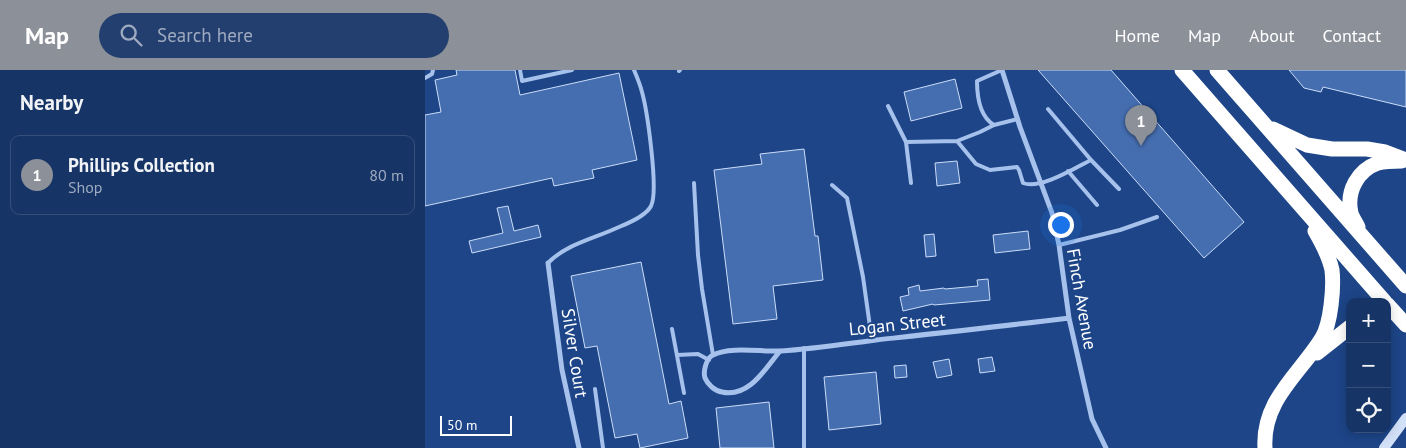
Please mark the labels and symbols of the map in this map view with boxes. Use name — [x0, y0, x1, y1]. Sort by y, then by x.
pin: 1 — [1125, 105, 1157, 146]
your location — [1048, 212, 1074, 238]
street label: Finch Avenue — [1062, 247, 1102, 351]
street label: Silver Court — [557, 307, 593, 399]
street label: Logan Street — [848, 307, 946, 341]
scale bar — [440, 413, 513, 436]

